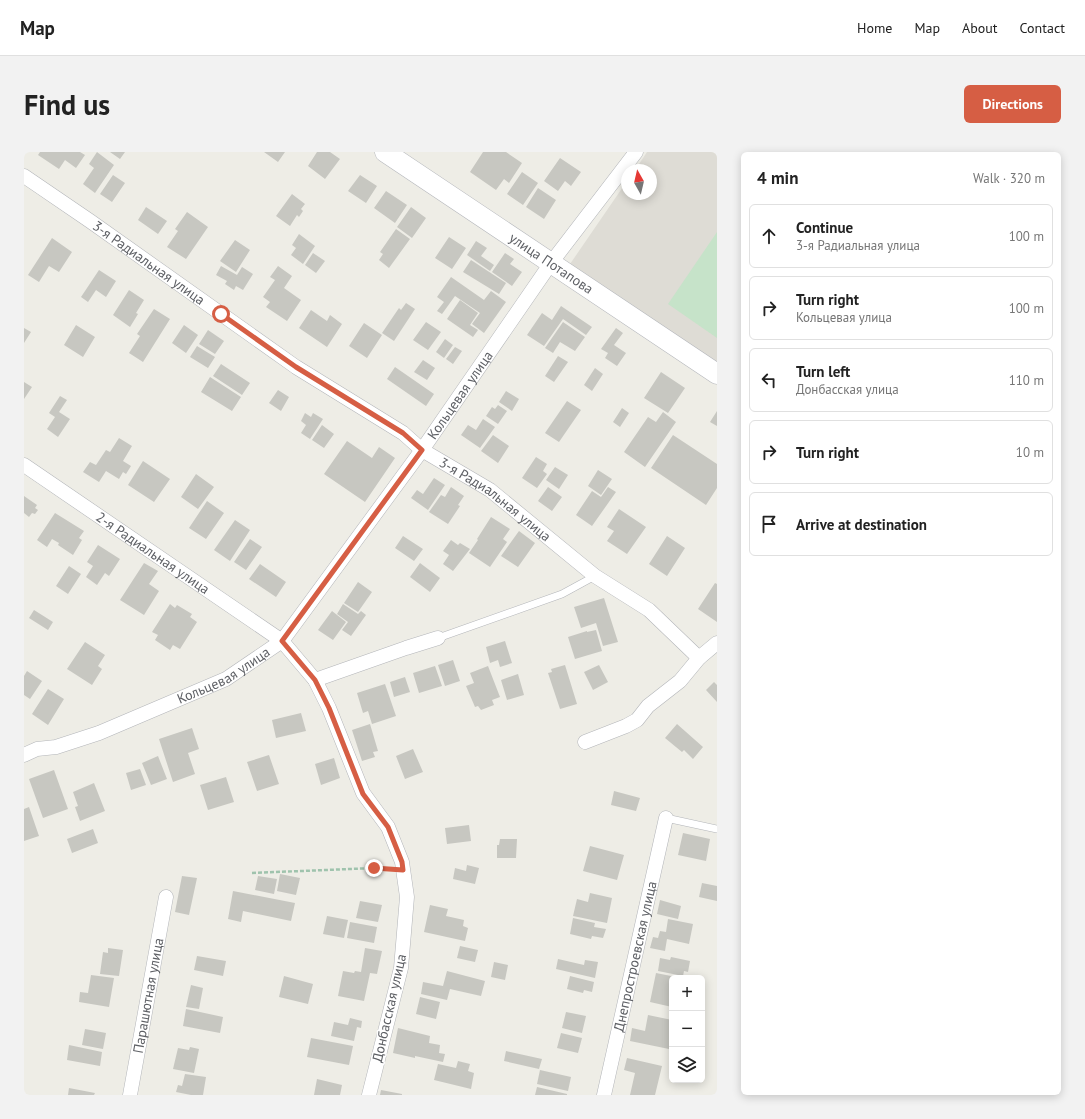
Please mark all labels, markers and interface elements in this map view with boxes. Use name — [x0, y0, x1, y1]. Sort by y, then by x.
text: Map — [20, 16, 55, 40]
text: Home — [857, 19, 892, 37]
text: Map — [914, 19, 940, 37]
text: About — [962, 19, 998, 37]
text: Contact — [1020, 19, 1065, 37]
button: Directions — [964, 85, 1061, 123]
text: Find us — [24, 86, 110, 123]
north arrow — [621, 164, 657, 200]
text: 4 min — [757, 167, 798, 189]
text: Walk · 320 m — [973, 170, 1045, 187]
street label: 3-я Радиальная улица — [89, 217, 209, 309]
text: Continue — [796, 218, 853, 237]
icon: ahead — [758, 225, 780, 247]
text: 100 m — [1009, 228, 1044, 245]
street label: улица Потапова — [506, 229, 597, 298]
text: 3-я Радиальная улица — [796, 237, 920, 254]
text: Turn right — [796, 290, 859, 309]
icon: right — [758, 297, 780, 319]
text: 100 m — [1009, 300, 1044, 317]
route start — [212, 305, 230, 323]
text: Кольцевая улица — [796, 309, 892, 326]
street label: Кольцевая улица — [423, 347, 497, 443]
text: Turn left — [796, 362, 850, 381]
icon: left — [758, 369, 780, 391]
text: 110 m — [1009, 372, 1044, 389]
text: Донбасская улица — [796, 381, 899, 398]
icon: right — [758, 441, 780, 463]
text: Turn right — [796, 443, 859, 462]
text: 10 m — [1016, 444, 1044, 461]
street label: 3-я Радиальная улица — [436, 453, 555, 545]
street label: 2-я Радиальная улица — [93, 508, 213, 598]
icon: arrive — [758, 513, 780, 535]
text: Arrive at destination — [796, 515, 927, 534]
street label: Кольцевая улица — [174, 643, 273, 708]
route end — [365, 859, 383, 877]
street label: Днепростроевская улица — [609, 879, 661, 1033]
street label: Парашютная улица — [129, 936, 167, 1055]
street label: Донбасская улица — [368, 952, 410, 1064]
map controls — [669, 975, 705, 1083]
button: + — [669, 975, 705, 1011]
button: − — [669, 1011, 705, 1047]
button: layers — [669, 1047, 705, 1083]

